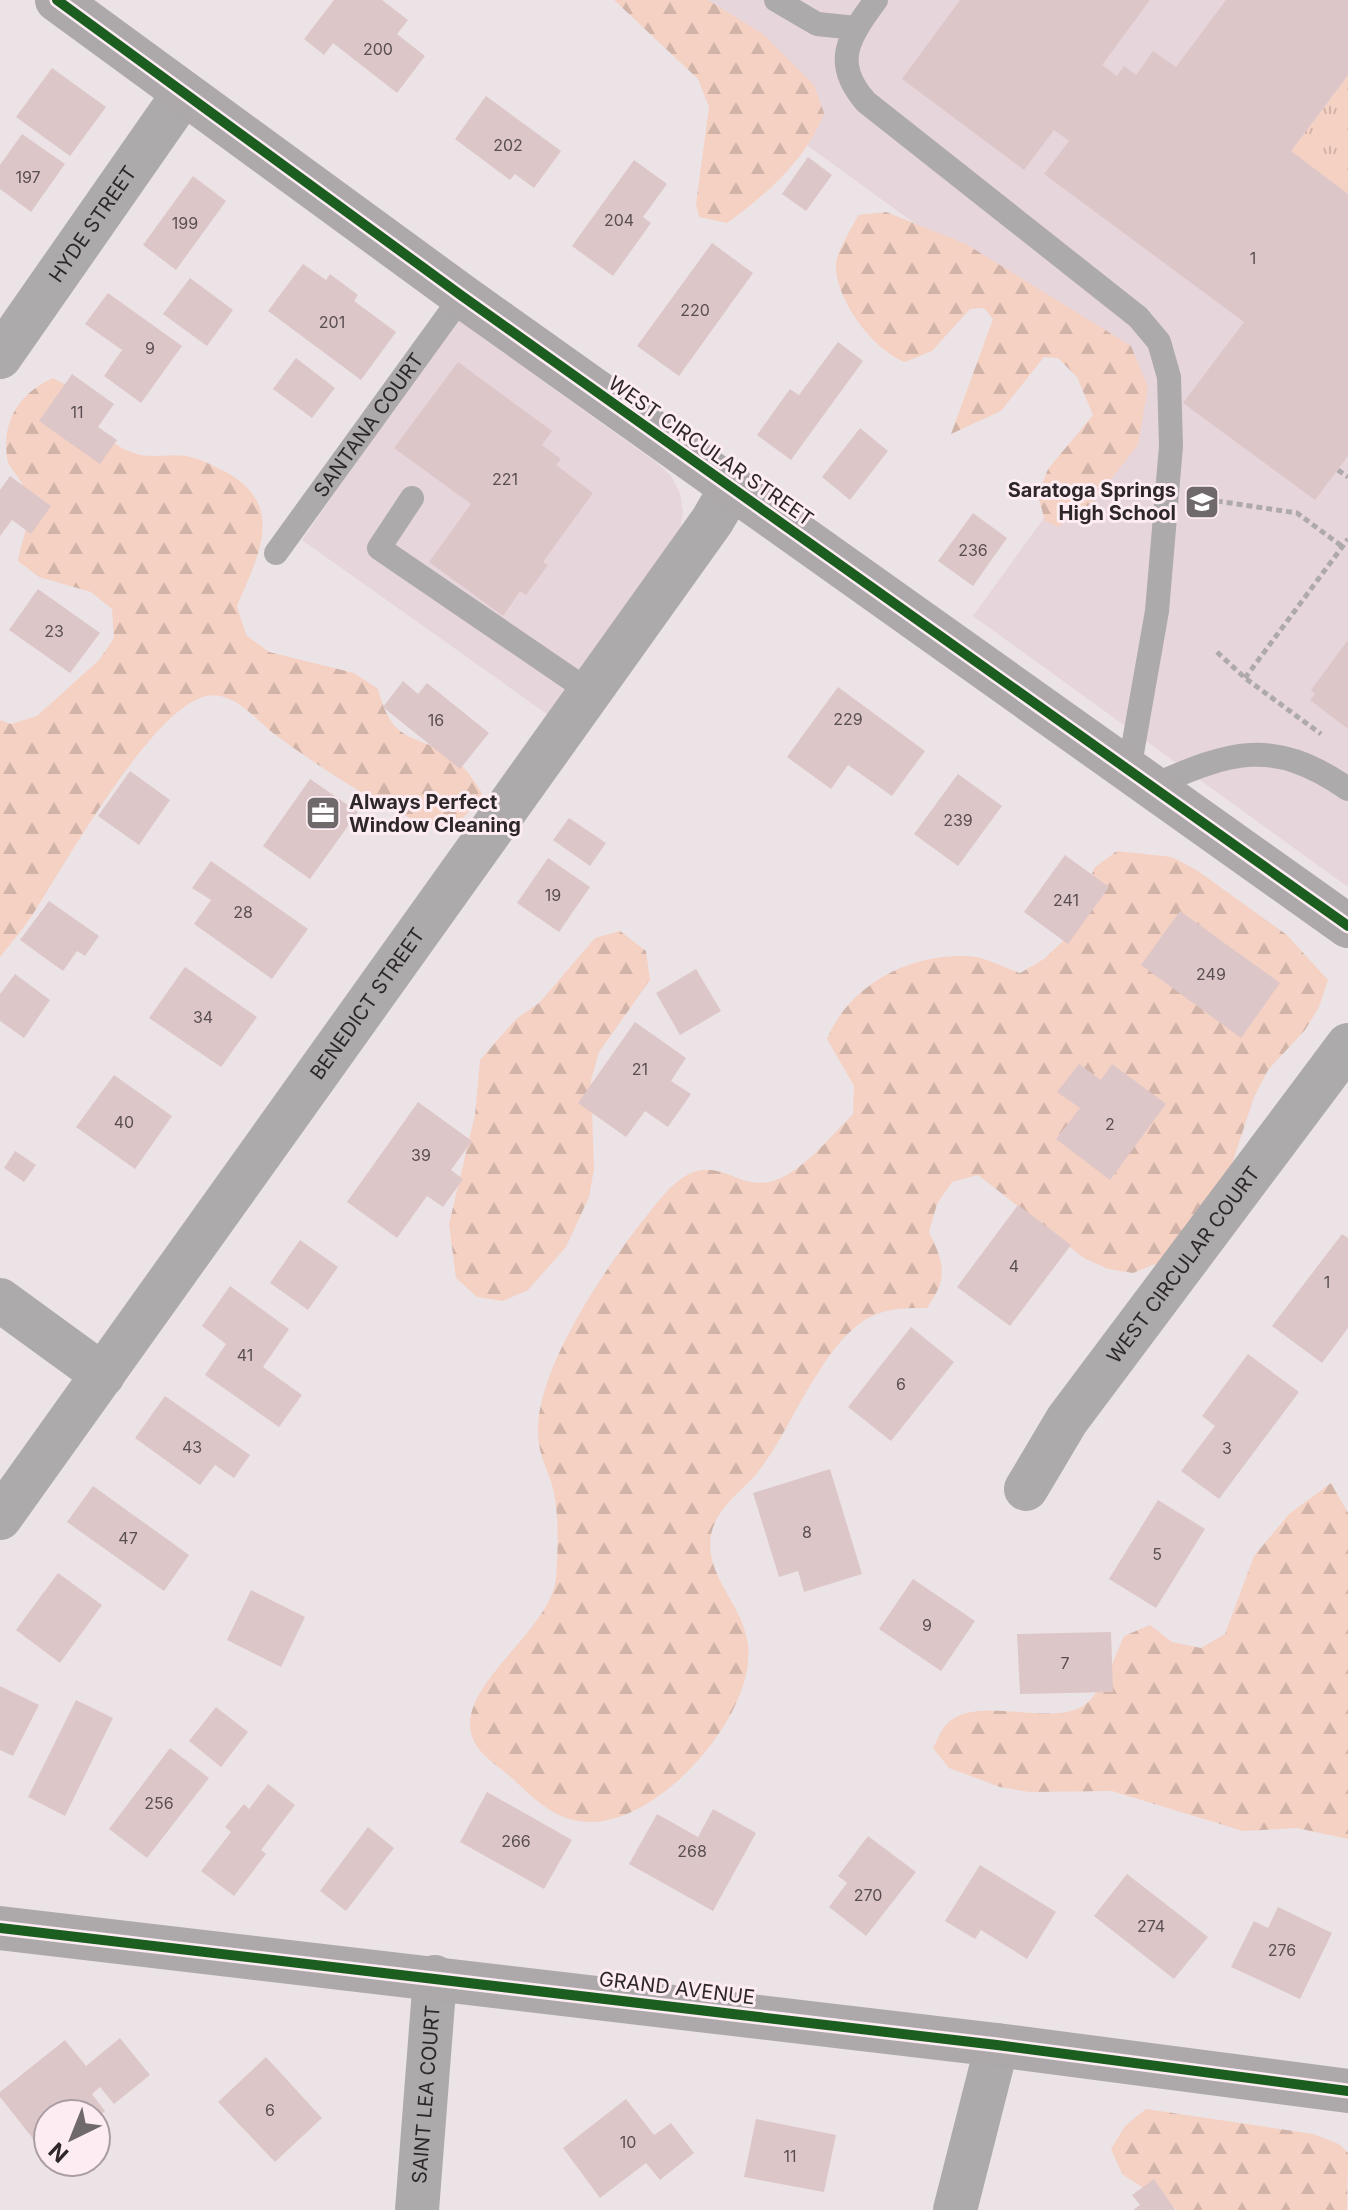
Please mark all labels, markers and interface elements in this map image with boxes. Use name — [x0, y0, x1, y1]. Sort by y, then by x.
house number: 200 — [363, 39, 393, 59]
house number: 202 — [493, 135, 523, 155]
street label: HYDE STREET — [44, 161, 141, 287]
house number: 197 — [15, 167, 41, 187]
house number: 204 — [604, 210, 634, 230]
house number: 199 — [172, 213, 198, 233]
house number: 1 — [1250, 248, 1256, 268]
house number: 220 — [680, 300, 710, 320]
house number: 201 — [319, 312, 345, 332]
house number: 9 — [145, 338, 155, 358]
street label: SANTANA COURT — [309, 348, 429, 502]
street label: WEST CIRCULAR STREET — [604, 371, 818, 531]
house number: 11 — [70, 402, 84, 422]
house number: 221 — [492, 469, 518, 489]
place label: Saratoga Springs High School — [1008, 478, 1176, 525]
school or university icon: Saratoga Springs High School — [1183, 483, 1221, 521]
house number: 236 — [958, 540, 988, 560]
house number: 23 — [44, 621, 64, 641]
house number: 229 — [833, 709, 863, 729]
house number: 16 — [428, 710, 444, 730]
place label: Always Perfect Window Cleaning — [349, 790, 521, 837]
office icon: Always Perfect Window Cleaning — [304, 794, 342, 832]
house number: 239 — [943, 810, 973, 830]
house number: 19 — [545, 885, 561, 905]
house number: 241 — [1053, 890, 1079, 910]
house number: 28 — [233, 902, 253, 922]
street label: BENEDICT STREET — [305, 923, 430, 1084]
house number: 249 — [1196, 964, 1226, 984]
house number: 34 — [193, 1007, 213, 1027]
house number: 21 — [632, 1059, 648, 1079]
house number: 40 — [114, 1112, 134, 1132]
house number: 2 — [1105, 1114, 1115, 1134]
house number: 39 — [411, 1145, 431, 1165]
street label: WEST CIRCULAR COURT — [1102, 1162, 1265, 1368]
house number: 4 — [1009, 1256, 1019, 1276]
house number: 1 — [1324, 1272, 1330, 1292]
house number: 41 — [237, 1345, 253, 1365]
house number: 6 — [896, 1374, 906, 1394]
house number: 43 — [182, 1437, 202, 1457]
house number: 3 — [1222, 1438, 1232, 1458]
house number: 8 — [802, 1522, 812, 1542]
house number: 47 — [118, 1528, 138, 1548]
house number: 5 — [1152, 1544, 1162, 1564]
house number: 9 — [922, 1615, 932, 1635]
house number: 7 — [1060, 1653, 1070, 1673]
house number: 256 — [144, 1793, 174, 1813]
house number: 266 — [501, 1831, 531, 1851]
house number: 268 — [677, 1841, 707, 1861]
house number: 270 — [854, 1885, 882, 1905]
house number: 274 — [1137, 1916, 1165, 1936]
house number: 276 — [1268, 1940, 1296, 1960]
street label: GRAND AVENUE — [598, 1967, 756, 2009]
street label: SAINT LEA COURT — [407, 2004, 445, 2185]
north arrow — [32, 2098, 112, 2178]
house number: 6 — [265, 2100, 275, 2120]
house number: 10 — [620, 2132, 636, 2152]
text: N — [43, 2137, 73, 2168]
house number: 11 — [783, 2146, 797, 2166]

